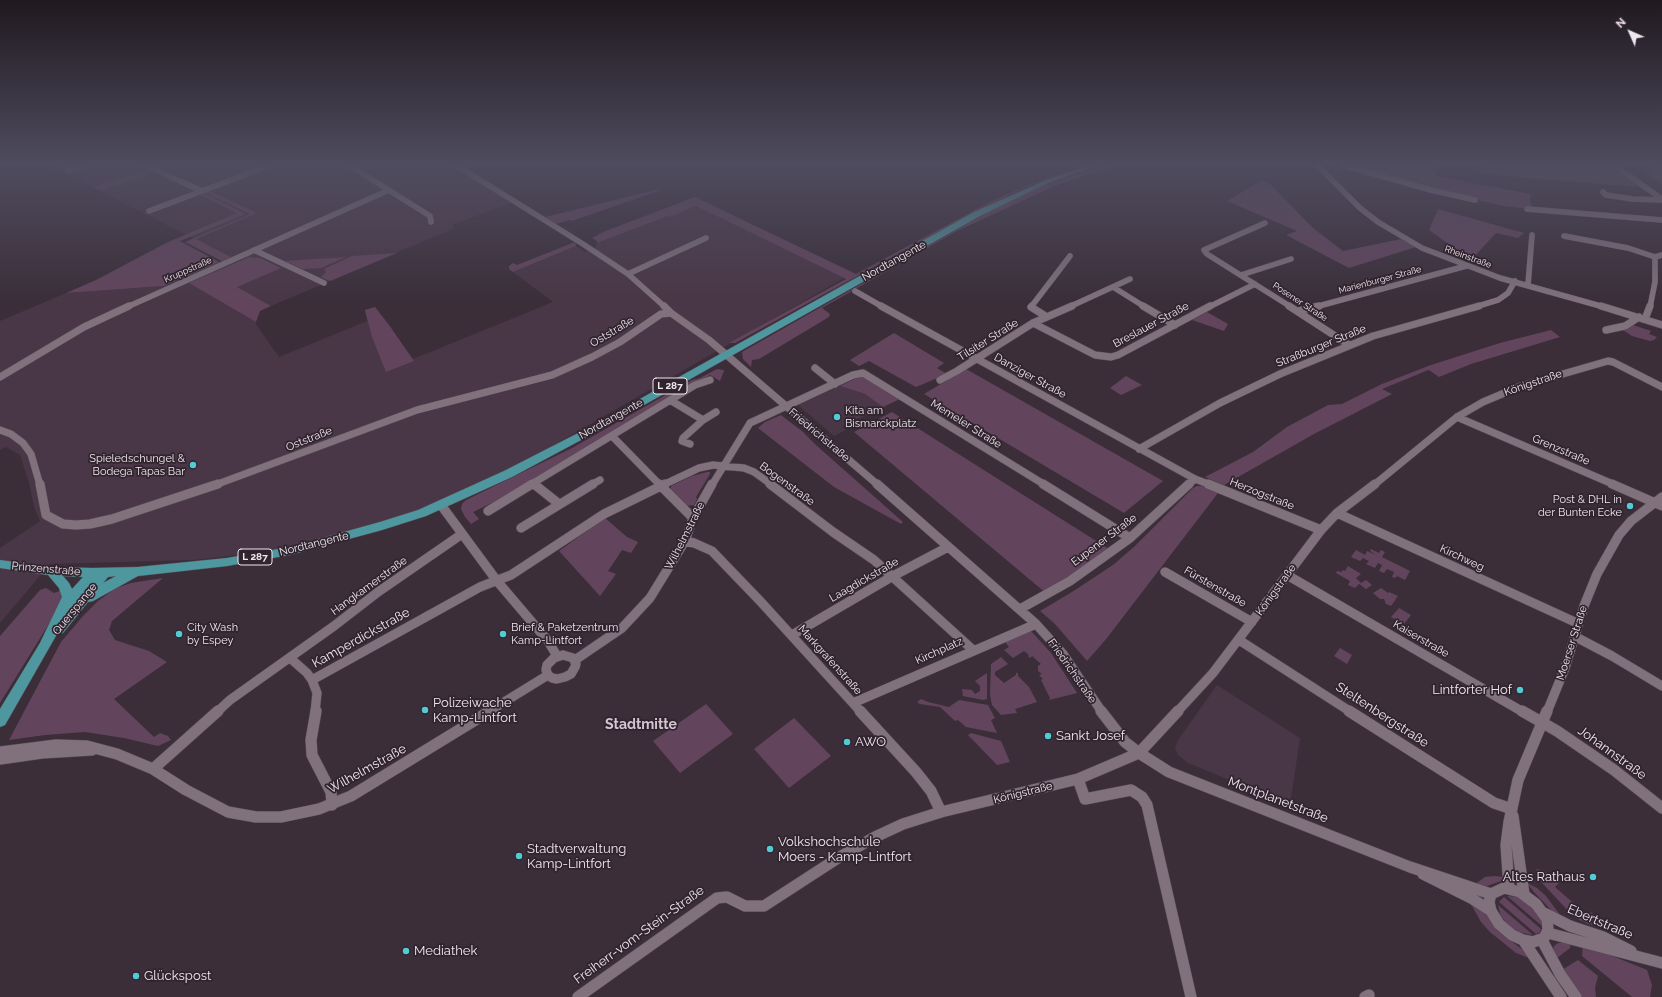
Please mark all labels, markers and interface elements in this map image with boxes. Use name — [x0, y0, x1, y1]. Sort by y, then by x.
north arrow — [1610, 12, 1650, 52]
text: N — [1614, 16, 1629, 31]
street label: Nordtangente — [860, 238, 928, 284]
street label: Rheinstraße — [1443, 244, 1493, 270]
street label: Kruppstraße — [162, 255, 214, 285]
street label: Marienburger Straße — [1337, 264, 1423, 296]
street label: Posener Straße — [1271, 280, 1329, 324]
street label: Breslauer Straße — [1111, 299, 1191, 351]
street label: Oststraße — [588, 314, 636, 350]
street label: Tilsiter Straße — [955, 316, 1021, 364]
street label: Straßburger Straße — [1274, 322, 1368, 370]
street label: Danziger Straße — [992, 351, 1068, 401]
street label: Königstraße — [1502, 367, 1564, 399]
road number: L 287 — [653, 378, 687, 394]
street label: Nordtangente — [577, 396, 645, 442]
street label: Memeler Straße — [928, 397, 1004, 451]
place label: Kita am Bismarckplatz — [845, 404, 917, 430]
street label: Friedrichstraße — [786, 406, 852, 464]
marker: Kita am Bismarckplatz — [832, 412, 842, 422]
street label: Oststraße — [284, 424, 334, 454]
street label: Grenzstraße — [1530, 432, 1592, 468]
place label: Spieledschungel & Bodega Tapas Bar — [89, 452, 185, 478]
marker: Spieledschungel & Bodega Tapas Bar — [188, 460, 198, 470]
street label: Bogenstraße — [757, 460, 817, 508]
street label: Herzogstraße — [1228, 475, 1296, 513]
place label: Post & DHL in der Bunten Ecke — [1538, 493, 1622, 519]
street label: Wilhelmstraße — [662, 500, 708, 572]
marker: Post & DHL in der Bunten Ecke — [1625, 501, 1635, 511]
street label: Eupener Straße — [1069, 511, 1139, 569]
street label: Nordtangente — [278, 529, 350, 559]
street label: Kirchweg — [1438, 542, 1486, 574]
road number: L 287 — [238, 549, 272, 565]
street label: Hangkamerstraße — [328, 554, 410, 618]
street label: Laagdickstraße — [827, 555, 901, 605]
street label: Prinzenstraße — [11, 559, 81, 579]
street label: Königstraße — [1253, 562, 1299, 618]
street label: Fürstenstraße — [1182, 564, 1248, 610]
street label: Querspange — [50, 580, 100, 638]
street label: Moerser Straße — [1554, 604, 1590, 682]
street label: Kamperdickstraße — [309, 605, 413, 671]
street label: Kaiserstraße — [1391, 618, 1451, 660]
place label: City Wash by Espey — [187, 621, 238, 647]
place label: Brief & Paketzentrum Kamp-Lintfort — [511, 621, 618, 647]
street label: Markgrafenstraße — [795, 622, 865, 698]
marker: City Wash by Espey — [174, 629, 184, 639]
marker: Brief & Paketzentrum Kamp-Lintfort — [498, 629, 508, 639]
street label: Kirchplatz — [913, 635, 965, 667]
street label: Friedrichstraße — [1045, 636, 1099, 706]
street label: Steltenbergstraße — [1333, 679, 1431, 751]
place label: Lintforter Hof — [1432, 682, 1512, 698]
marker: Lintforter Hof — [1515, 685, 1525, 695]
place label: Polizeiwache Kamp-Lintfort — [433, 695, 517, 726]
marker: Polizeiwache Kamp-Lintfort — [420, 705, 430, 715]
district label: Stadtmitte — [605, 717, 677, 733]
street label: Johannstraße — [1575, 723, 1649, 783]
place label: Sankt Josef — [1056, 728, 1125, 744]
marker: Sankt Josef — [1043, 731, 1053, 741]
place label: AWO — [855, 734, 886, 750]
marker: AWO — [842, 737, 852, 747]
street label: Wilhelmstraße — [325, 741, 409, 797]
street label: Montplanetstraße — [1226, 774, 1330, 826]
street label: Königstraße — [992, 779, 1054, 807]
place label: Volkshochschule Moers - Kamp-Lintfort — [778, 834, 912, 865]
place label: Stadtverwaltung Kamp-Lintfort — [527, 841, 626, 872]
marker: Volkshochschule Moers - Kamp-Lintfort — [765, 844, 775, 854]
marker: Stadtverwaltung Kamp-Lintfort — [514, 851, 524, 861]
place label: Altes Rathaus — [1503, 869, 1585, 885]
marker: Altes Rathaus — [1588, 872, 1598, 882]
street label: Freiherr-vom-Stein-Straße — [571, 883, 707, 987]
street label: Ebertstraße — [1565, 901, 1635, 943]
place label: Mediathek — [414, 943, 477, 959]
marker: Mediathek — [401, 946, 411, 956]
place label: Glückspost — [144, 968, 211, 984]
marker: Glückspost — [131, 971, 141, 981]

